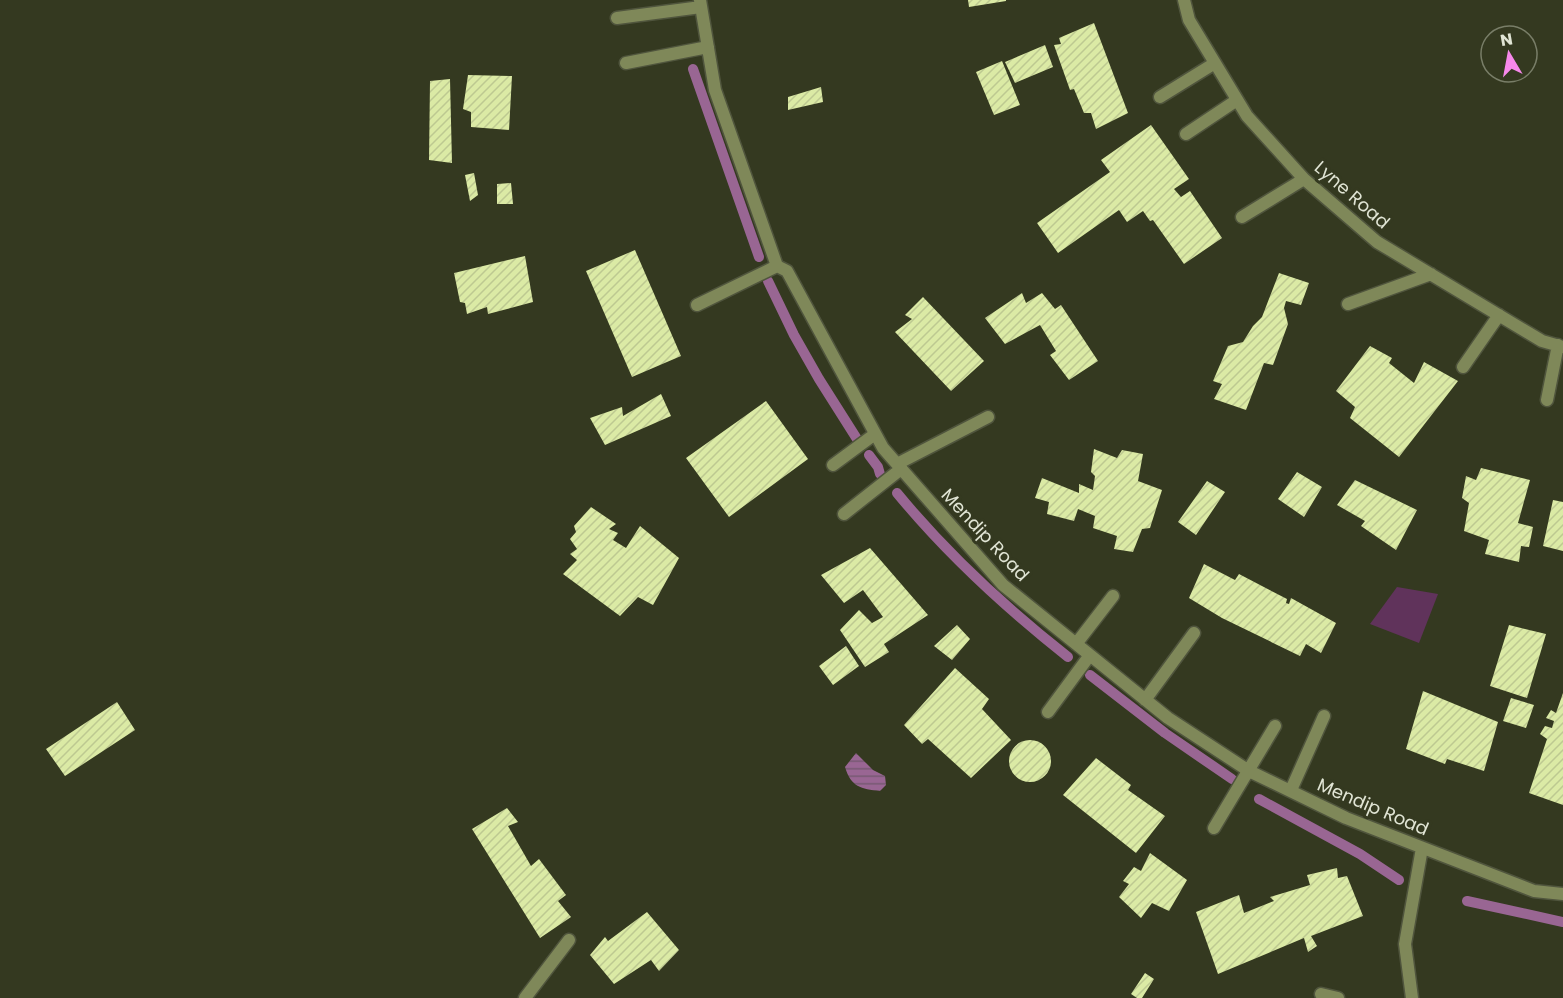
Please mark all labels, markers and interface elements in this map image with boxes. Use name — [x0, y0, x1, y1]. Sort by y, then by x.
north arrow — [1479, 24, 1539, 84]
text: N — [1499, 27, 1514, 52]
street label: Lyne Road — [1309, 155, 1395, 234]
street label: Mendip Road — [936, 483, 1035, 587]
street label: Mendip Road — [1314, 772, 1433, 841]

